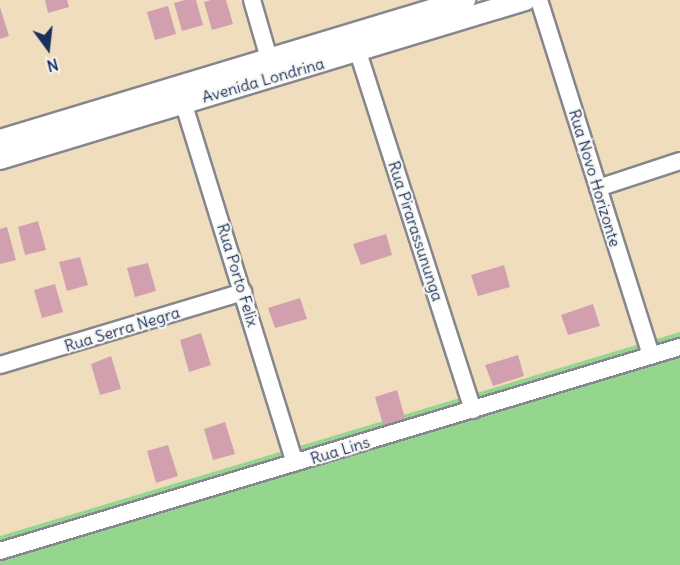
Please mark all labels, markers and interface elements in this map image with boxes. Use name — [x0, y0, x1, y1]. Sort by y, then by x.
north arrow — [18, 18, 78, 78]
street label: Avenida Londrina — [200, 53, 326, 107]
text: N — [45, 54, 61, 76]
street label: Rua Novo Horizonte — [565, 107, 625, 249]
street label: Rua Pirarassununga — [384, 158, 448, 304]
street label: Rua Porto Felix — [213, 221, 263, 329]
street label: Rua Serra Negra — [62, 302, 182, 356]
street label: Rua Lins — [308, 432, 372, 468]

